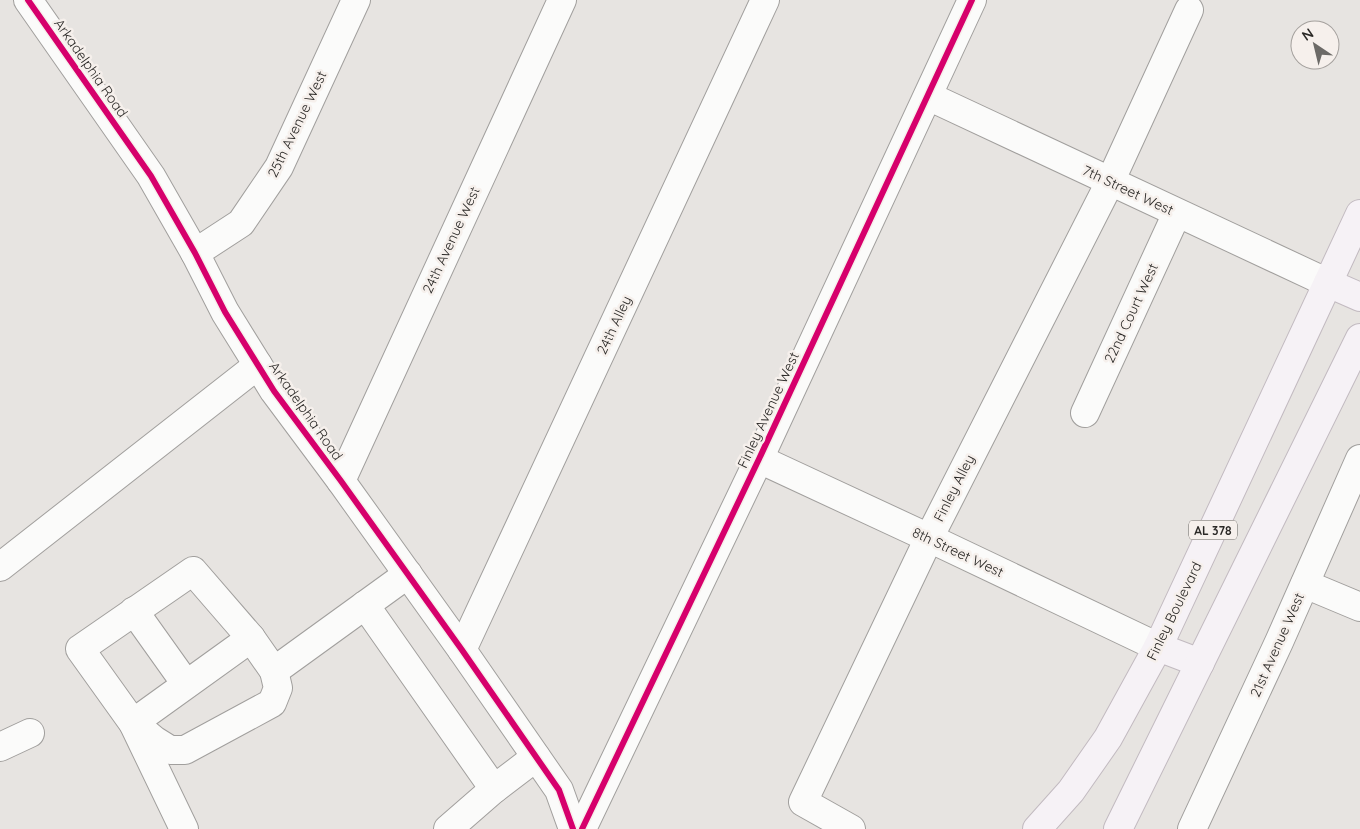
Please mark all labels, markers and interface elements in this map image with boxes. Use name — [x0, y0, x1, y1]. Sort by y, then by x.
street label: Arkadelphia Road — [50, 15, 132, 121]
north arrow — [1290, 20, 1340, 70]
text: N — [1298, 24, 1317, 45]
street label: 25th Avenue West — [263, 68, 331, 180]
street label: 7th Street West — [1080, 161, 1177, 219]
street label: 24th Avenue West — [418, 184, 484, 296]
street label: 22nd Court West — [1100, 260, 1162, 366]
street label: 24th Alley — [593, 293, 635, 357]
street label: Finley Avenue West — [733, 349, 803, 471]
street label: Arkadelphia Road — [265, 358, 347, 464]
street label: Finley Alley — [929, 451, 979, 525]
road number: AL 378 — [1189, 520, 1237, 540]
street label: 8th Street West — [909, 523, 1007, 581]
street label: Finley Boulevard — [1142, 559, 1206, 663]
street label: 21st Avenue West — [1246, 590, 1308, 700]

